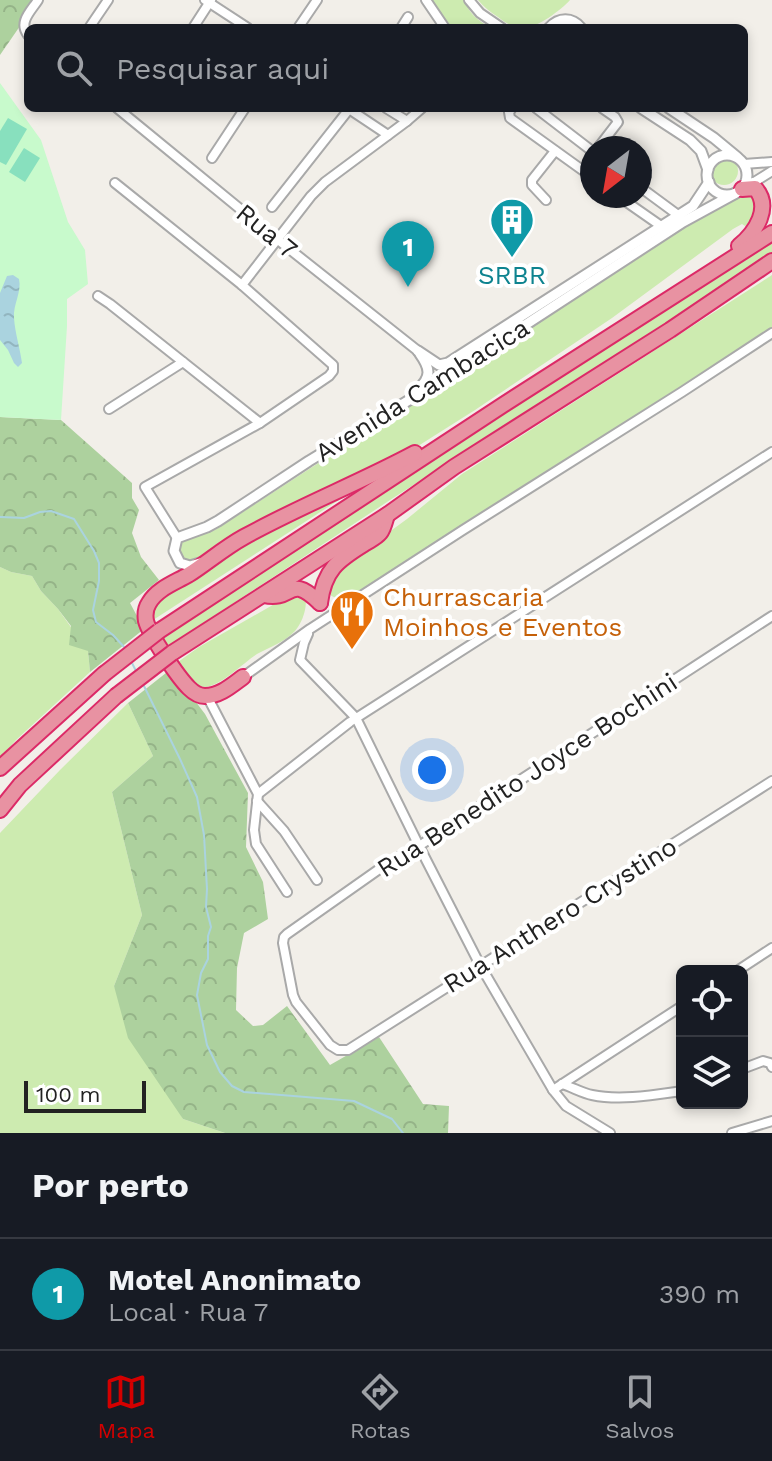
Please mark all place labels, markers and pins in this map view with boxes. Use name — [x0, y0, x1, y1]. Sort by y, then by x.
building icon: SRBR — [488, 196, 536, 259]
pin: 1 — [382, 221, 434, 287]
place label: SRBR — [478, 260, 546, 290]
place label: Churrascaria Moinhos e Eventos — [383, 582, 622, 642]
restaurant icon: Churrascaria Moinhos e Eventos — [328, 588, 376, 651]

